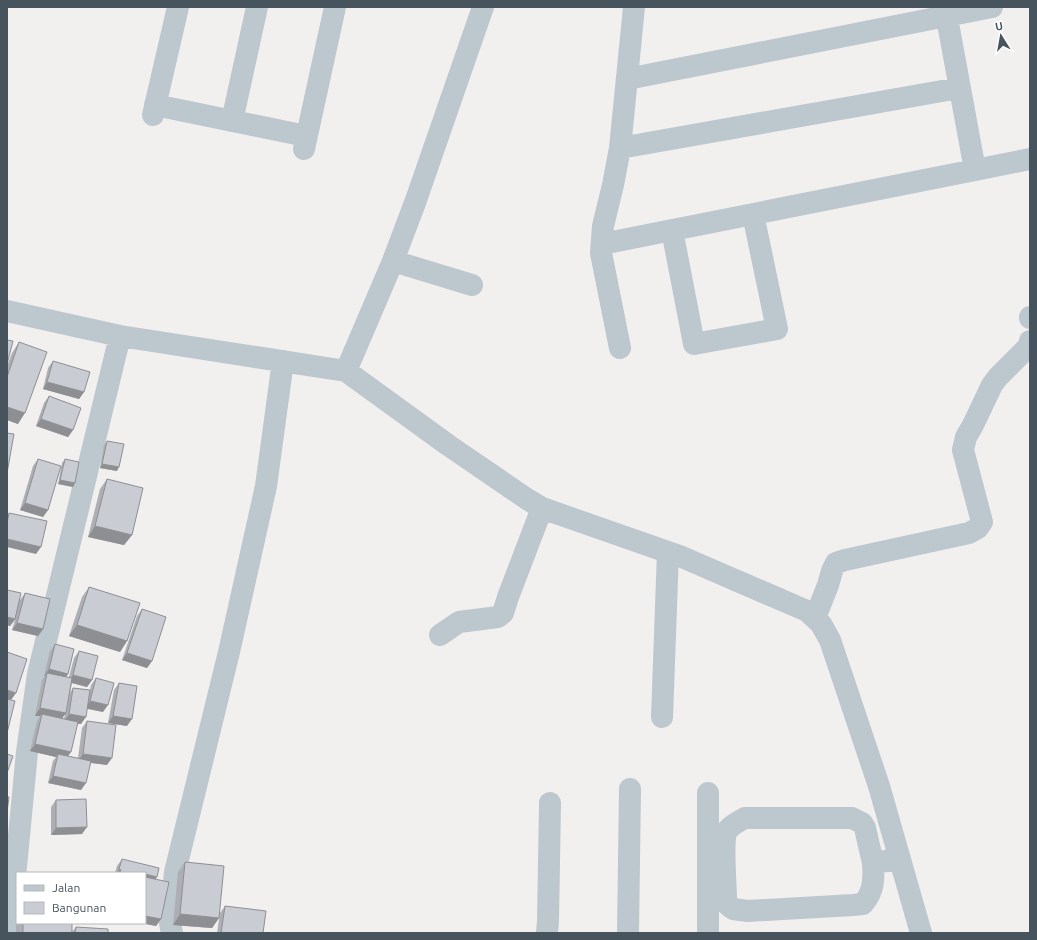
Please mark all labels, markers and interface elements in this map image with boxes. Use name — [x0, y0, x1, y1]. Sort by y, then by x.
north arrow — [981, 16, 1021, 56]
text: U — [994, 20, 1004, 33]
legend — [16, 872, 146, 924]
text: Jalan — [52, 881, 80, 894]
text: Bangunan — [52, 901, 106, 914]

